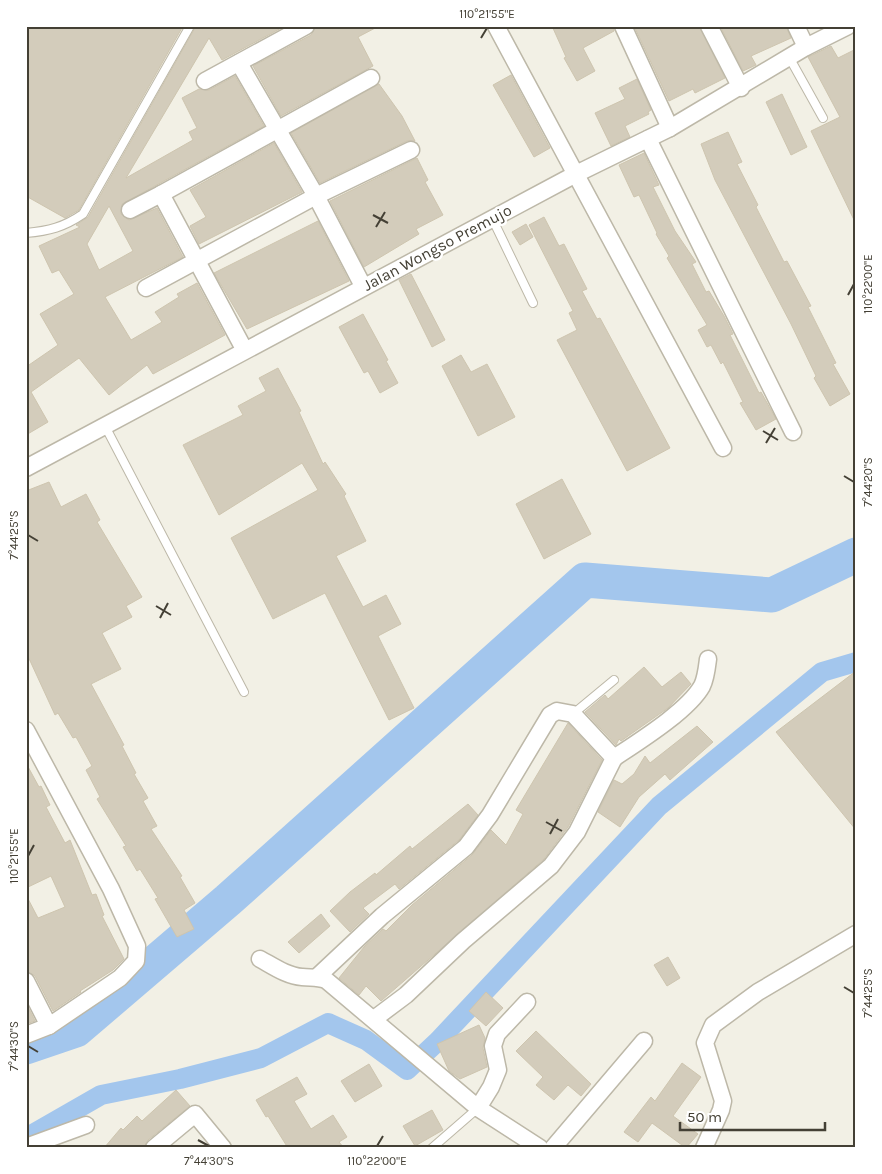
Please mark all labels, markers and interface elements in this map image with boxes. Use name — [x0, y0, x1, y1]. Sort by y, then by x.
text: 110°21'55"E — [459, 7, 515, 21]
street label: Jalan Wongso Premujo — [360, 200, 515, 295]
text: 110°22'00"E — [861, 254, 875, 314]
text: 7°44'20"S — [861, 457, 875, 507]
text: 7°44'25"S — [7, 510, 21, 560]
text: 110°21'55"E — [7, 828, 21, 884]
text: 7°44'25"S — [861, 968, 875, 1018]
text: 7°44'30"S — [7, 1021, 21, 1071]
scale bar — [680, 1099, 824, 1131]
text: 50 m — [687, 1108, 722, 1126]
text: 7°44'30"S — [184, 1154, 234, 1168]
text: 110°22'00"E — [347, 1154, 407, 1168]

